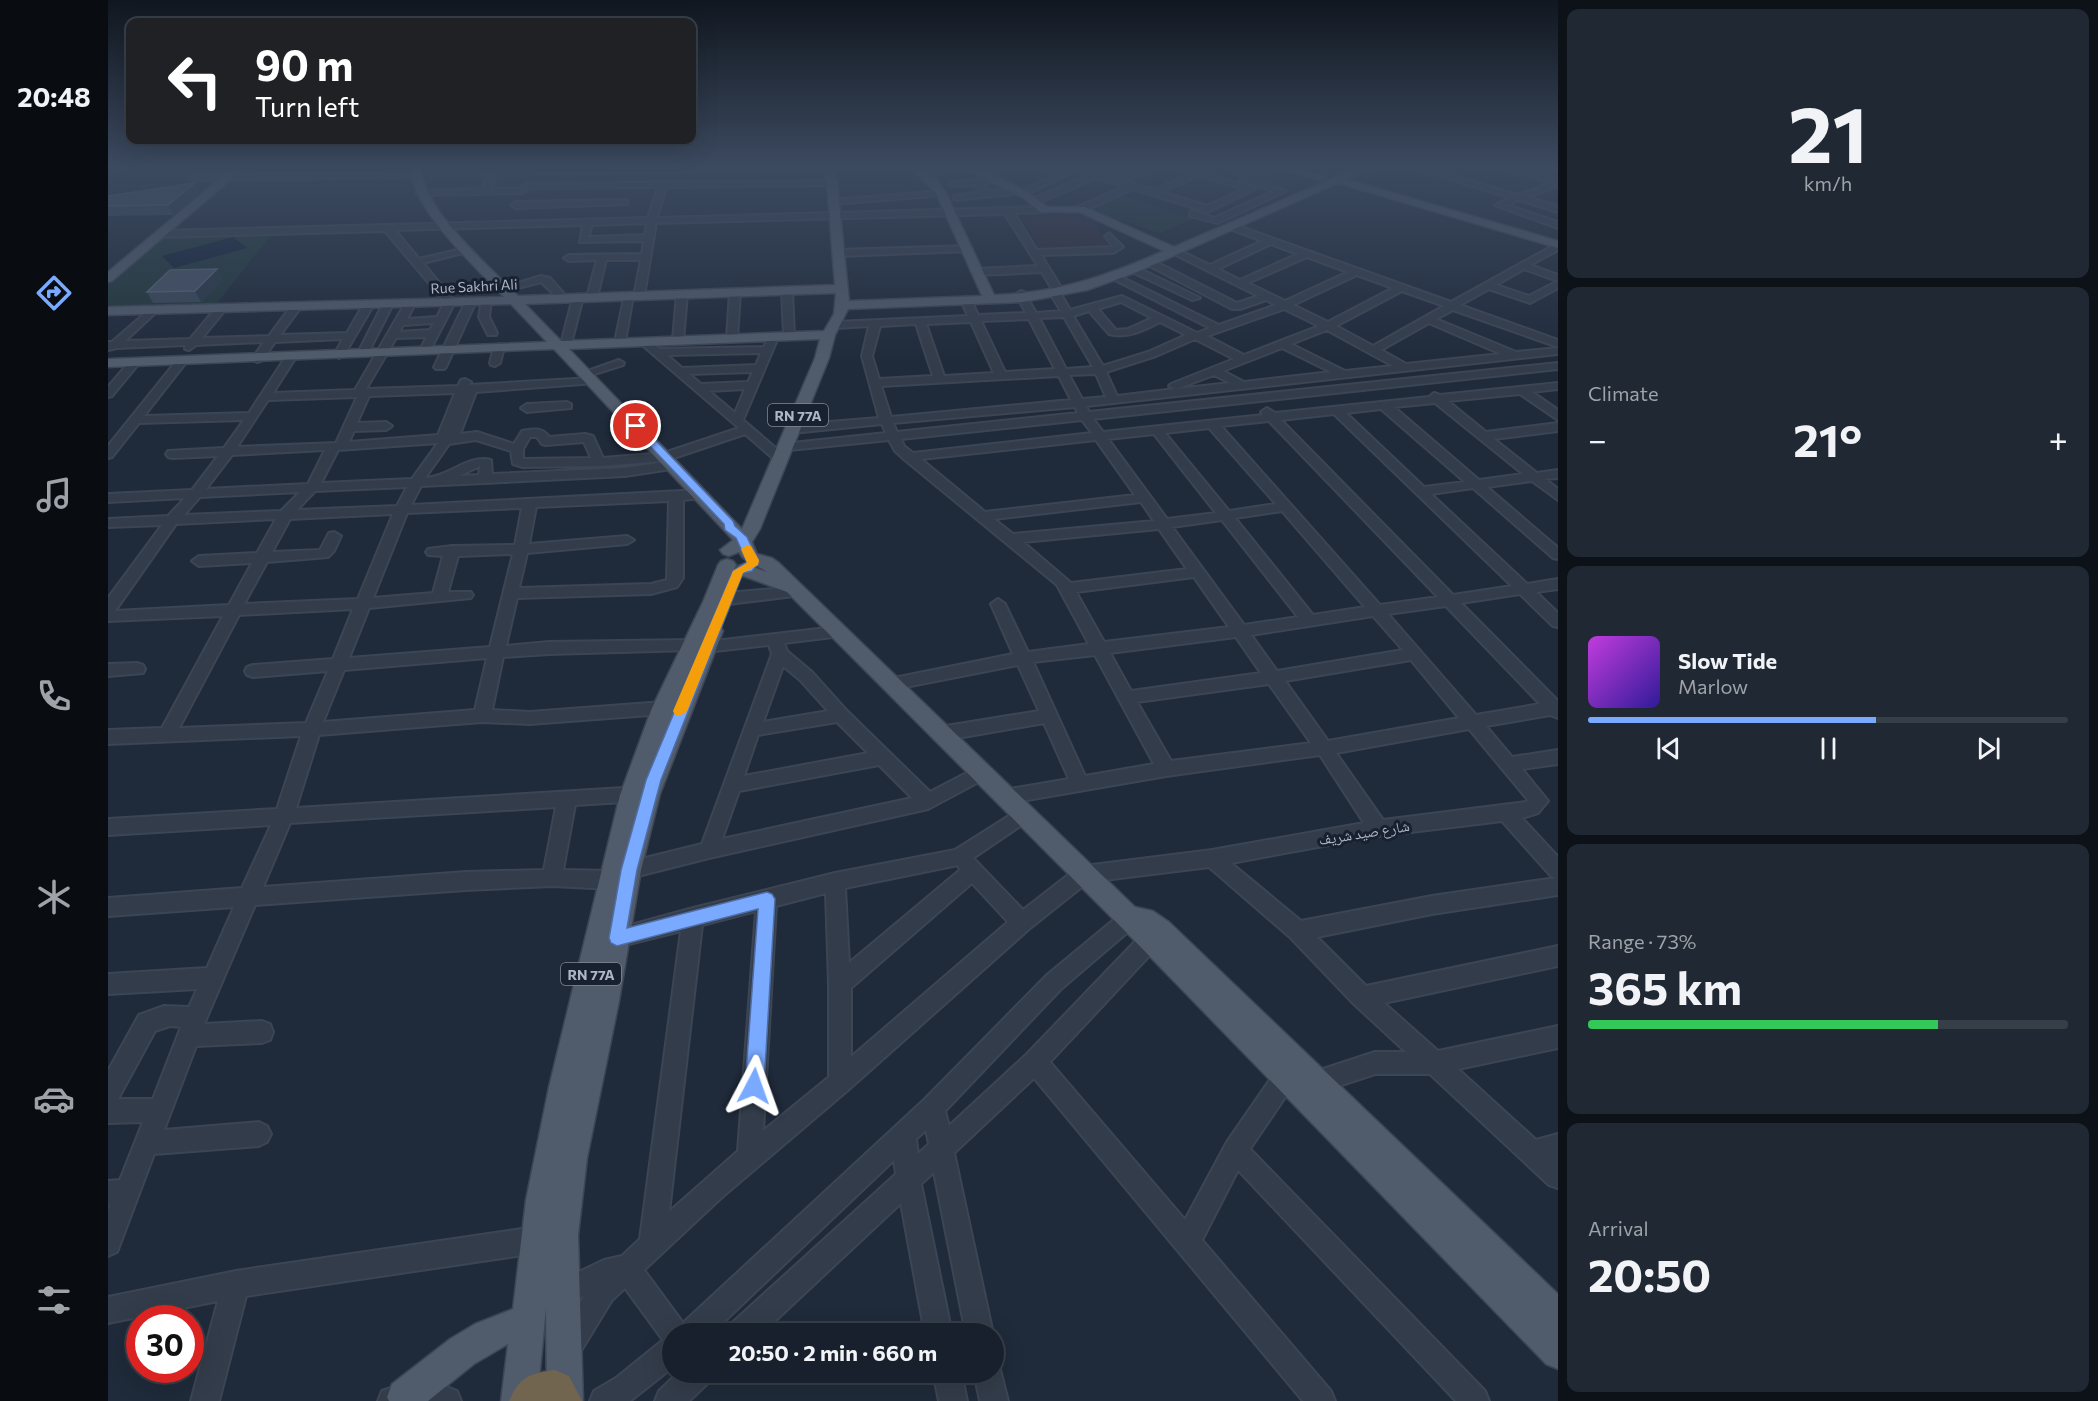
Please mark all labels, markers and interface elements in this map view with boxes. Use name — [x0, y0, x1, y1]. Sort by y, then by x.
text: 90 m — [255, 38, 354, 90]
icon: left — [156, 42, 234, 120]
text: 20:48 — [17, 80, 91, 113]
text: 21 — [1788, 84, 1868, 179]
text: Turn left — [255, 90, 359, 123]
text: km/h — [1804, 171, 1852, 195]
icon: directions — [33, 272, 75, 314]
street label: Rue Sakhri Ali — [430, 275, 518, 297]
text: Climate — [1588, 381, 1658, 405]
pin — [610, 400, 661, 451]
road number: RN 77A — [768, 404, 828, 426]
icon: arrive — [619, 409, 652, 442]
text: 21° — [1793, 411, 1862, 466]
text: − — [1588, 418, 1607, 459]
text: + — [2049, 418, 2068, 459]
icon: music — [33, 474, 75, 516]
text: Slow Tide — [1678, 647, 1777, 674]
text: Marlow — [1678, 674, 1748, 698]
icon: phone — [33, 675, 75, 717]
icon: previous — [1652, 732, 1685, 765]
icon: pause — [1812, 732, 1845, 765]
icon: next — [1972, 732, 2005, 765]
street label: شارع صيد شريف — [1317, 816, 1411, 850]
icon: climate — [33, 876, 75, 918]
text: Range · 73% — [1588, 929, 1696, 953]
text: 365 km — [1588, 959, 1742, 1014]
road number: RN 77A — [561, 963, 621, 985]
position arrow — [722, 1054, 786, 1118]
icon: car — [33, 1078, 75, 1120]
text: Arrival — [1588, 1216, 1649, 1240]
text: 20:50 — [1588, 1246, 1711, 1301]
icon: filters — [33, 1279, 75, 1321]
speed limit sign: 30 — [126, 1305, 204, 1383]
text: 20:50 · 2 min · 660 m — [729, 1339, 937, 1366]

